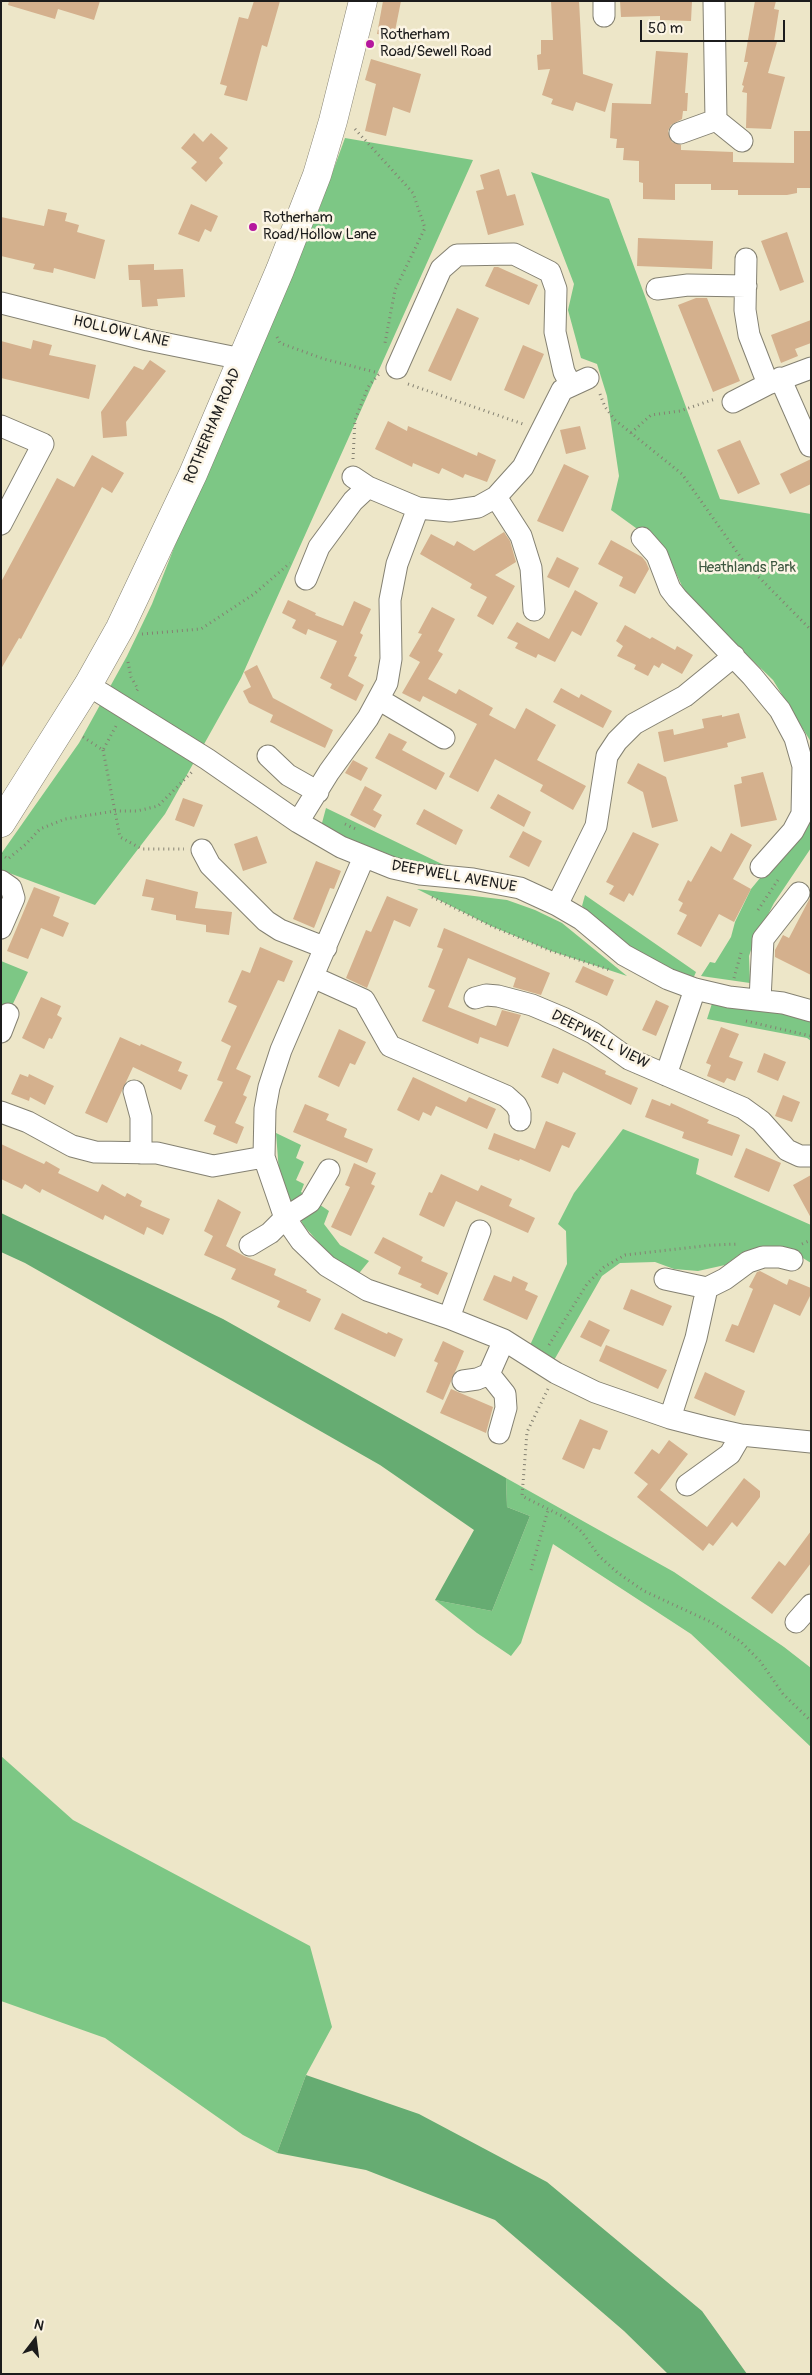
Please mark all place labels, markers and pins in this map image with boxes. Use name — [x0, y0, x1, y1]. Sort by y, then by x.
place label: Rotherham Road/Sewell Road — [380, 26, 492, 61]
marker: Rotherham Road/Sewell Road — [364, 38, 376, 50]
place label: Rotherham Road/Hollow Lane — [263, 209, 376, 244]
marker: Rotherham Road/Hollow Lane — [247, 221, 259, 233]

